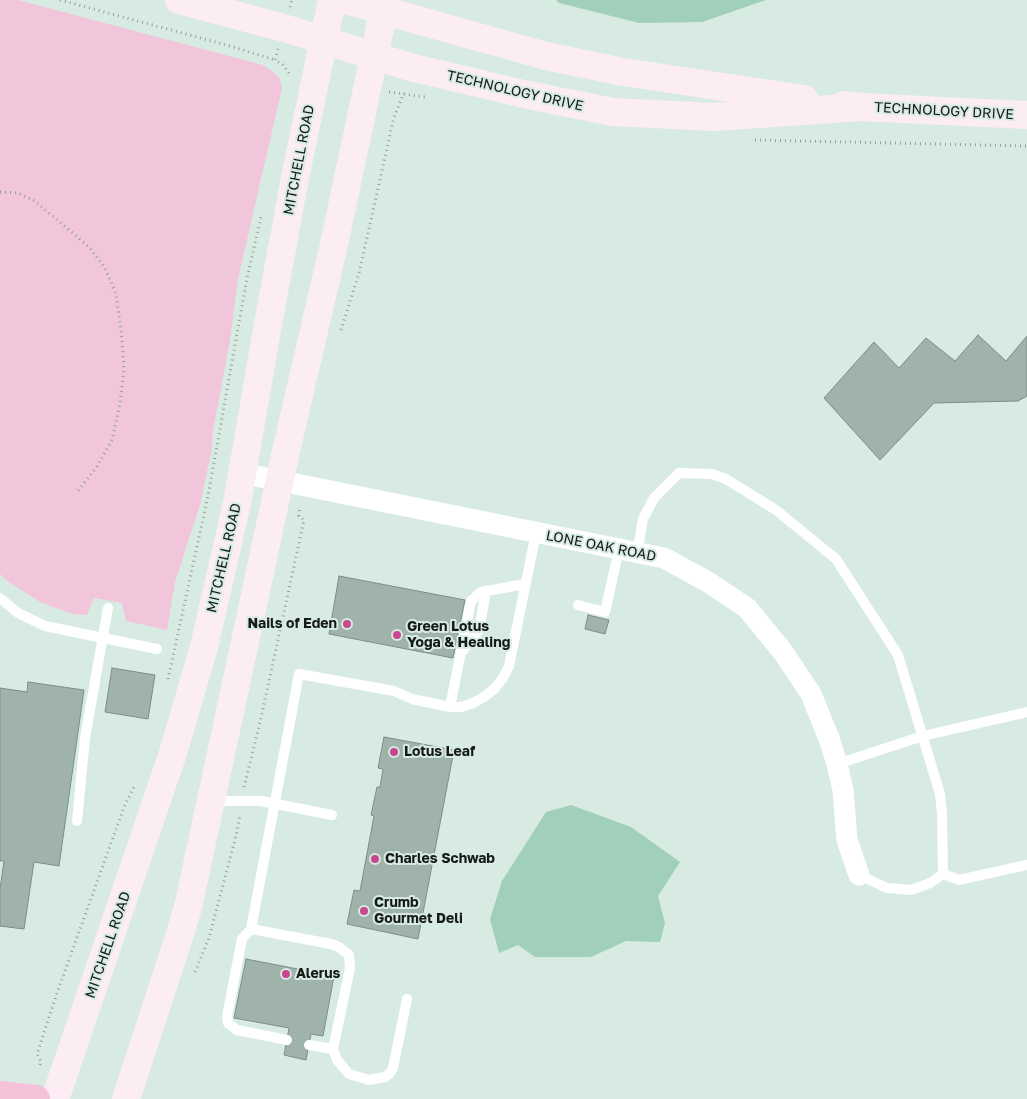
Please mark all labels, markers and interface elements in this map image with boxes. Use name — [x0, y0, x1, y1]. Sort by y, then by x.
street label: TECHNOLOGY DRIVE — [445, 67, 585, 115]
street label: TECHNOLOGY DRIVE — [874, 99, 1014, 123]
street label: MITCHELL ROAD — [280, 104, 318, 216]
street label: MITCHELL ROAD — [203, 502, 245, 614]
street label: LONE OAK ROAD — [544, 527, 658, 565]
place label: Nails of Eden — [247, 616, 337, 632]
marker: Nails of Eden — [341, 618, 353, 630]
place label: Green Lotus Yoga & Healing — [407, 619, 510, 652]
marker: Green Lotus Yoga & Healing — [391, 629, 403, 641]
place label: Lotus Leaf — [404, 744, 475, 760]
marker: Lotus Leaf — [388, 746, 400, 758]
place label: Charles Schwab — [385, 851, 495, 867]
marker: Charles Schwab — [369, 853, 381, 865]
street label: MITCHELL ROAD — [82, 889, 134, 1001]
place label: Crumb Gourmet Deli — [374, 895, 463, 928]
marker: Crumb Gourmet Deli — [358, 905, 370, 917]
place label: Alerus — [296, 966, 340, 982]
marker: Alerus — [280, 968, 292, 980]

